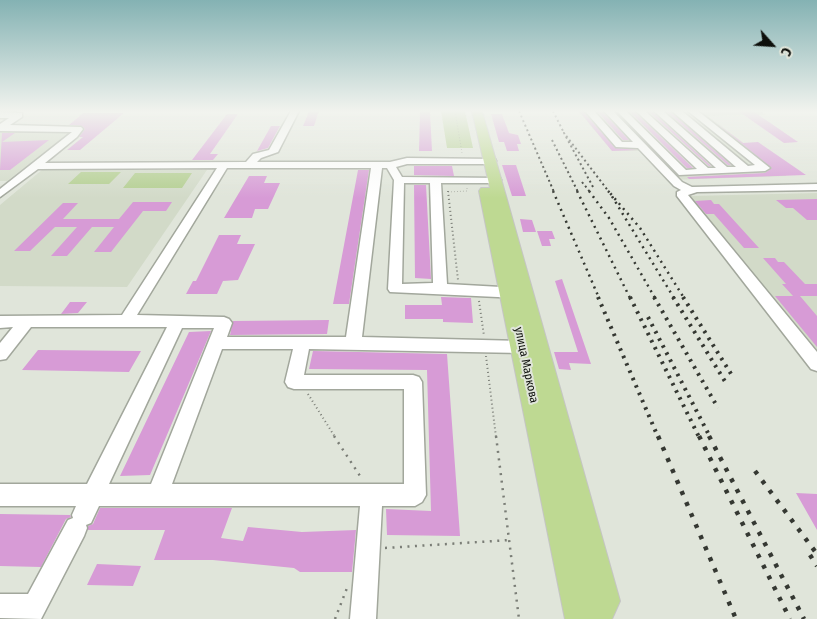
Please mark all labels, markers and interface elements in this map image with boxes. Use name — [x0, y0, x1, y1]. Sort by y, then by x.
north arrow — [747, 20, 797, 70]
text: С — [777, 45, 795, 59]
street label: улица Маркова — [511, 326, 541, 404]

